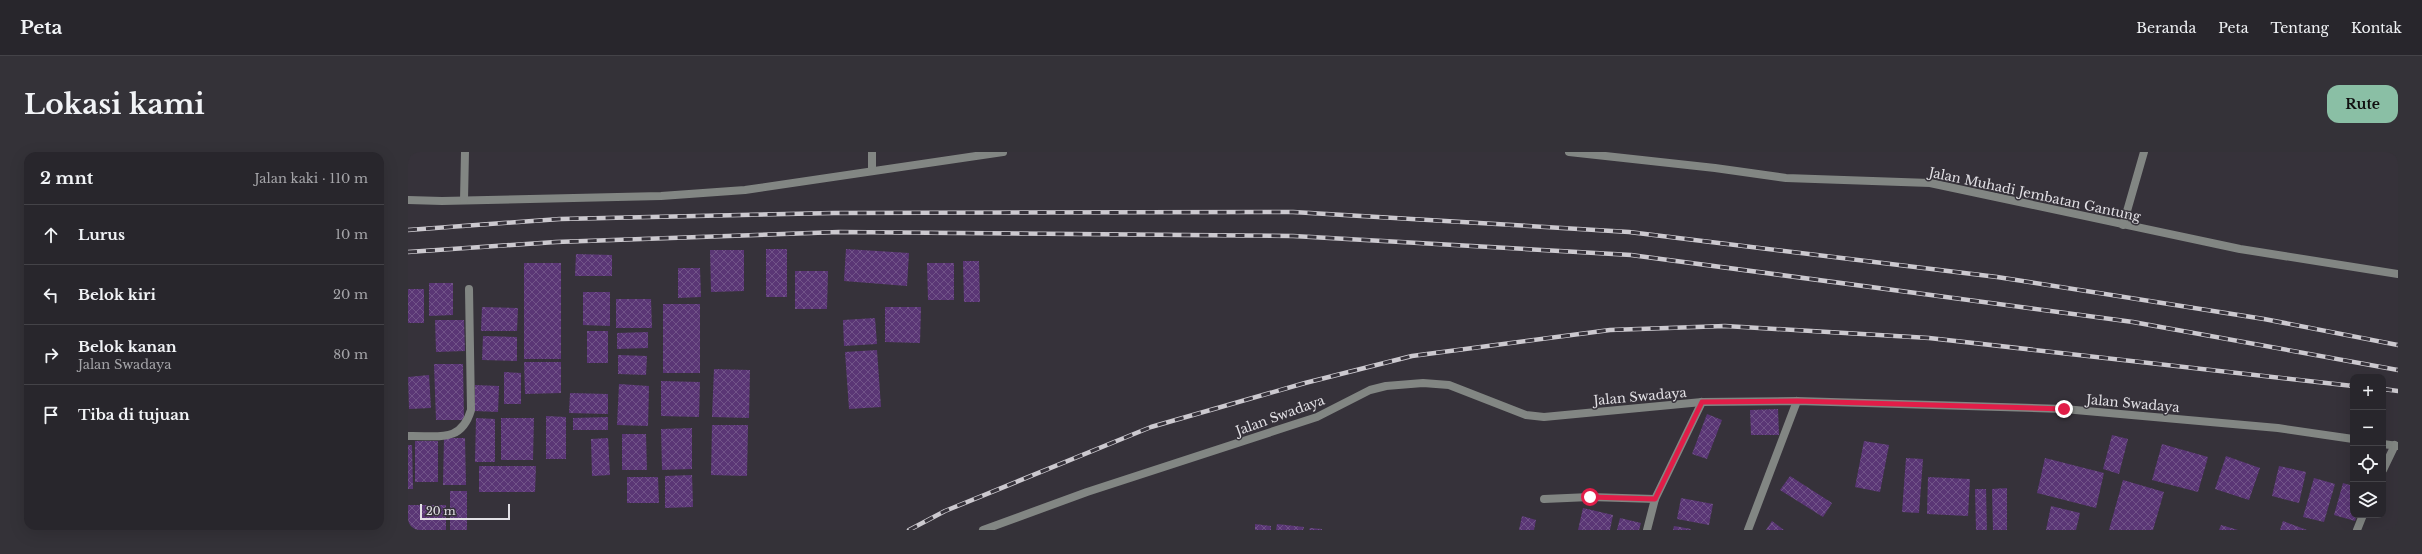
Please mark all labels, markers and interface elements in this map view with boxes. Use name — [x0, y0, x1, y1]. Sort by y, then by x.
text: Peta — [20, 16, 62, 39]
text: Beranda — [2136, 19, 2196, 37]
text: Peta — [2218, 19, 2249, 37]
text: Tentang — [2271, 19, 2329, 37]
text: Kontak — [2351, 19, 2402, 37]
button: Rute — [2327, 85, 2398, 123]
text: Lokasi kami — [24, 87, 205, 122]
street label: Jalan Muhadi Jembatan Gantung — [1925, 163, 2143, 225]
text: 2 mnt — [40, 168, 93, 189]
text: Jalan kaki · 110 m — [255, 170, 368, 187]
icon: ahead — [40, 224, 62, 246]
text: Lurus — [78, 225, 125, 244]
text: 10 m — [335, 226, 368, 243]
icon: left — [40, 284, 62, 306]
text: Belok kiri — [78, 285, 156, 304]
text: 20 m — [333, 286, 368, 303]
text: Belok kanan — [78, 337, 177, 356]
icon: right — [40, 344, 62, 366]
text: 80 m — [333, 346, 368, 363]
text: Jalan Swadaya — [78, 356, 171, 373]
map controls — [2350, 374, 2386, 518]
button: + — [2350, 374, 2386, 410]
street label: Jalan Swadaya — [1591, 384, 1688, 409]
street label: Jalan Swadaya — [1231, 391, 1328, 440]
street label: Jalan Swadaya — [2084, 391, 2181, 416]
route end — [2055, 400, 2073, 418]
icon: arrive — [40, 404, 62, 426]
text: Tiba di tujuan — [78, 405, 190, 424]
button: − — [2350, 410, 2386, 446]
button: locate — [2350, 446, 2386, 482]
button: layers — [2350, 482, 2386, 518]
route start — [1581, 488, 1599, 506]
scale bar — [420, 502, 510, 521]
text: 20 m — [426, 504, 456, 518]

